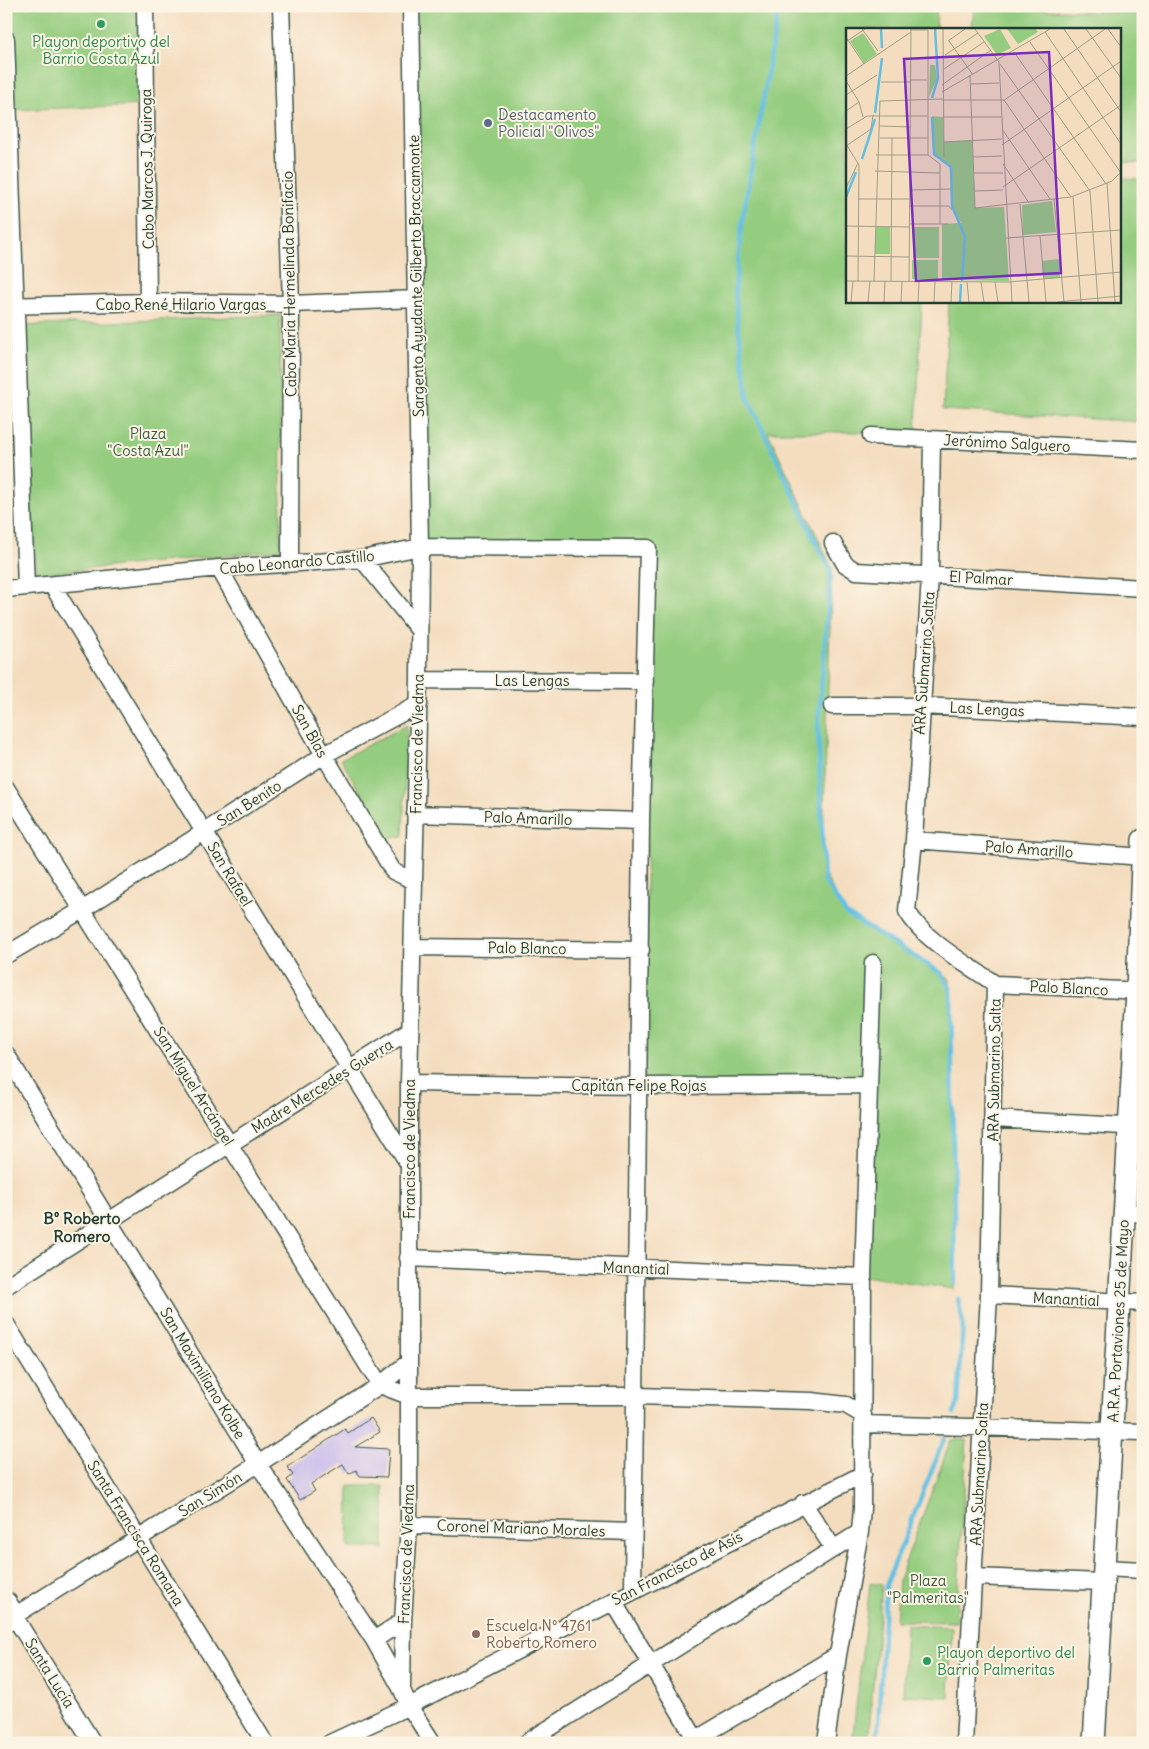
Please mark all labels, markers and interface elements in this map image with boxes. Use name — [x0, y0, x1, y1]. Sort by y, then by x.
marker: Playon deportivo del Barrio Costa Azul — [95, 18, 107, 30]
inset map — [846, 28, 1122, 302]
place label: Playon deportivo del Barrio Costa Azul — [32, 32, 170, 68]
street label: Cabo Marcos J. Quiroga — [136, 88, 158, 249]
place label: Destacamento Policial "Olivos" — [498, 105, 599, 141]
marker: Destacamento Policial "Olivos" — [482, 117, 494, 129]
street label: Sargento Ayudante Gilberto Braccamonte — [404, 135, 428, 417]
street label: Cabo María Hermelinda Bonifacio — [278, 171, 300, 397]
street label: Cabo René Hilario Vargas — [96, 295, 267, 314]
park label: Plaza "Costa Azul" — [107, 424, 189, 460]
street label: Jerónimo Salguero — [943, 430, 1071, 456]
street label: Cabo Leonardo Castillo — [219, 546, 375, 578]
street label: El Palmar — [948, 567, 1014, 589]
street label: ARA Submarino Salta — [910, 590, 939, 735]
street label: Las Lengas — [494, 671, 570, 690]
street label: Francisco de Viedma — [406, 673, 428, 814]
street label: Las Lengas — [949, 698, 1025, 720]
street label: San Blas — [288, 701, 332, 761]
street label: San Benito — [213, 776, 285, 830]
street label: Palo Amarillo — [483, 807, 573, 829]
street label: Palo Amarillo — [984, 836, 1074, 862]
street label: San Rafael — [203, 838, 257, 910]
street label: Palo Blanco — [487, 938, 567, 958]
street label: Palo Blanco — [1029, 976, 1109, 1000]
street label: ARA Submarino Salta — [983, 998, 1005, 1142]
street label: San Miguel Arcángel — [150, 1023, 238, 1149]
street label: Madre Mercedes Guerra — [248, 1034, 397, 1137]
street label: Capitán Felipe Rojas — [571, 1076, 707, 1095]
street label: Francisco de Viedma — [400, 1078, 419, 1219]
district label: B° Roberto Romero — [43, 1208, 121, 1246]
street label: A.R.A. Portaviones 25 de Mayo — [1103, 1219, 1133, 1423]
street label: Manantial — [602, 1257, 670, 1279]
street label: Manantial — [1032, 1288, 1100, 1310]
street label: San Maximiliano Kolbe — [156, 1304, 250, 1442]
street label: ARA Submarino Salta — [966, 1401, 992, 1546]
street label: Santa Francisca Romana — [83, 1457, 189, 1610]
street label: San Simón — [175, 1467, 245, 1521]
street label: Francisco de Viedma — [394, 1483, 418, 1624]
street label: Coronel Mariano Morales — [436, 1516, 606, 1540]
street label: San Francisco de Asís — [608, 1527, 746, 1609]
park label: Plaza "Palmeritas" — [887, 1571, 969, 1607]
place label: Escuela Nº 4761 Roberto Romero — [486, 1616, 597, 1652]
marker: Escuela Nº 4761 Roberto Romero — [470, 1628, 482, 1640]
street label: Santa Lucía — [21, 1635, 79, 1712]
place label: Playon deportivo del Barrio Palmeritas — [937, 1643, 1075, 1679]
marker: Playon deportivo del Barrio Palmeritas — [921, 1655, 933, 1667]

